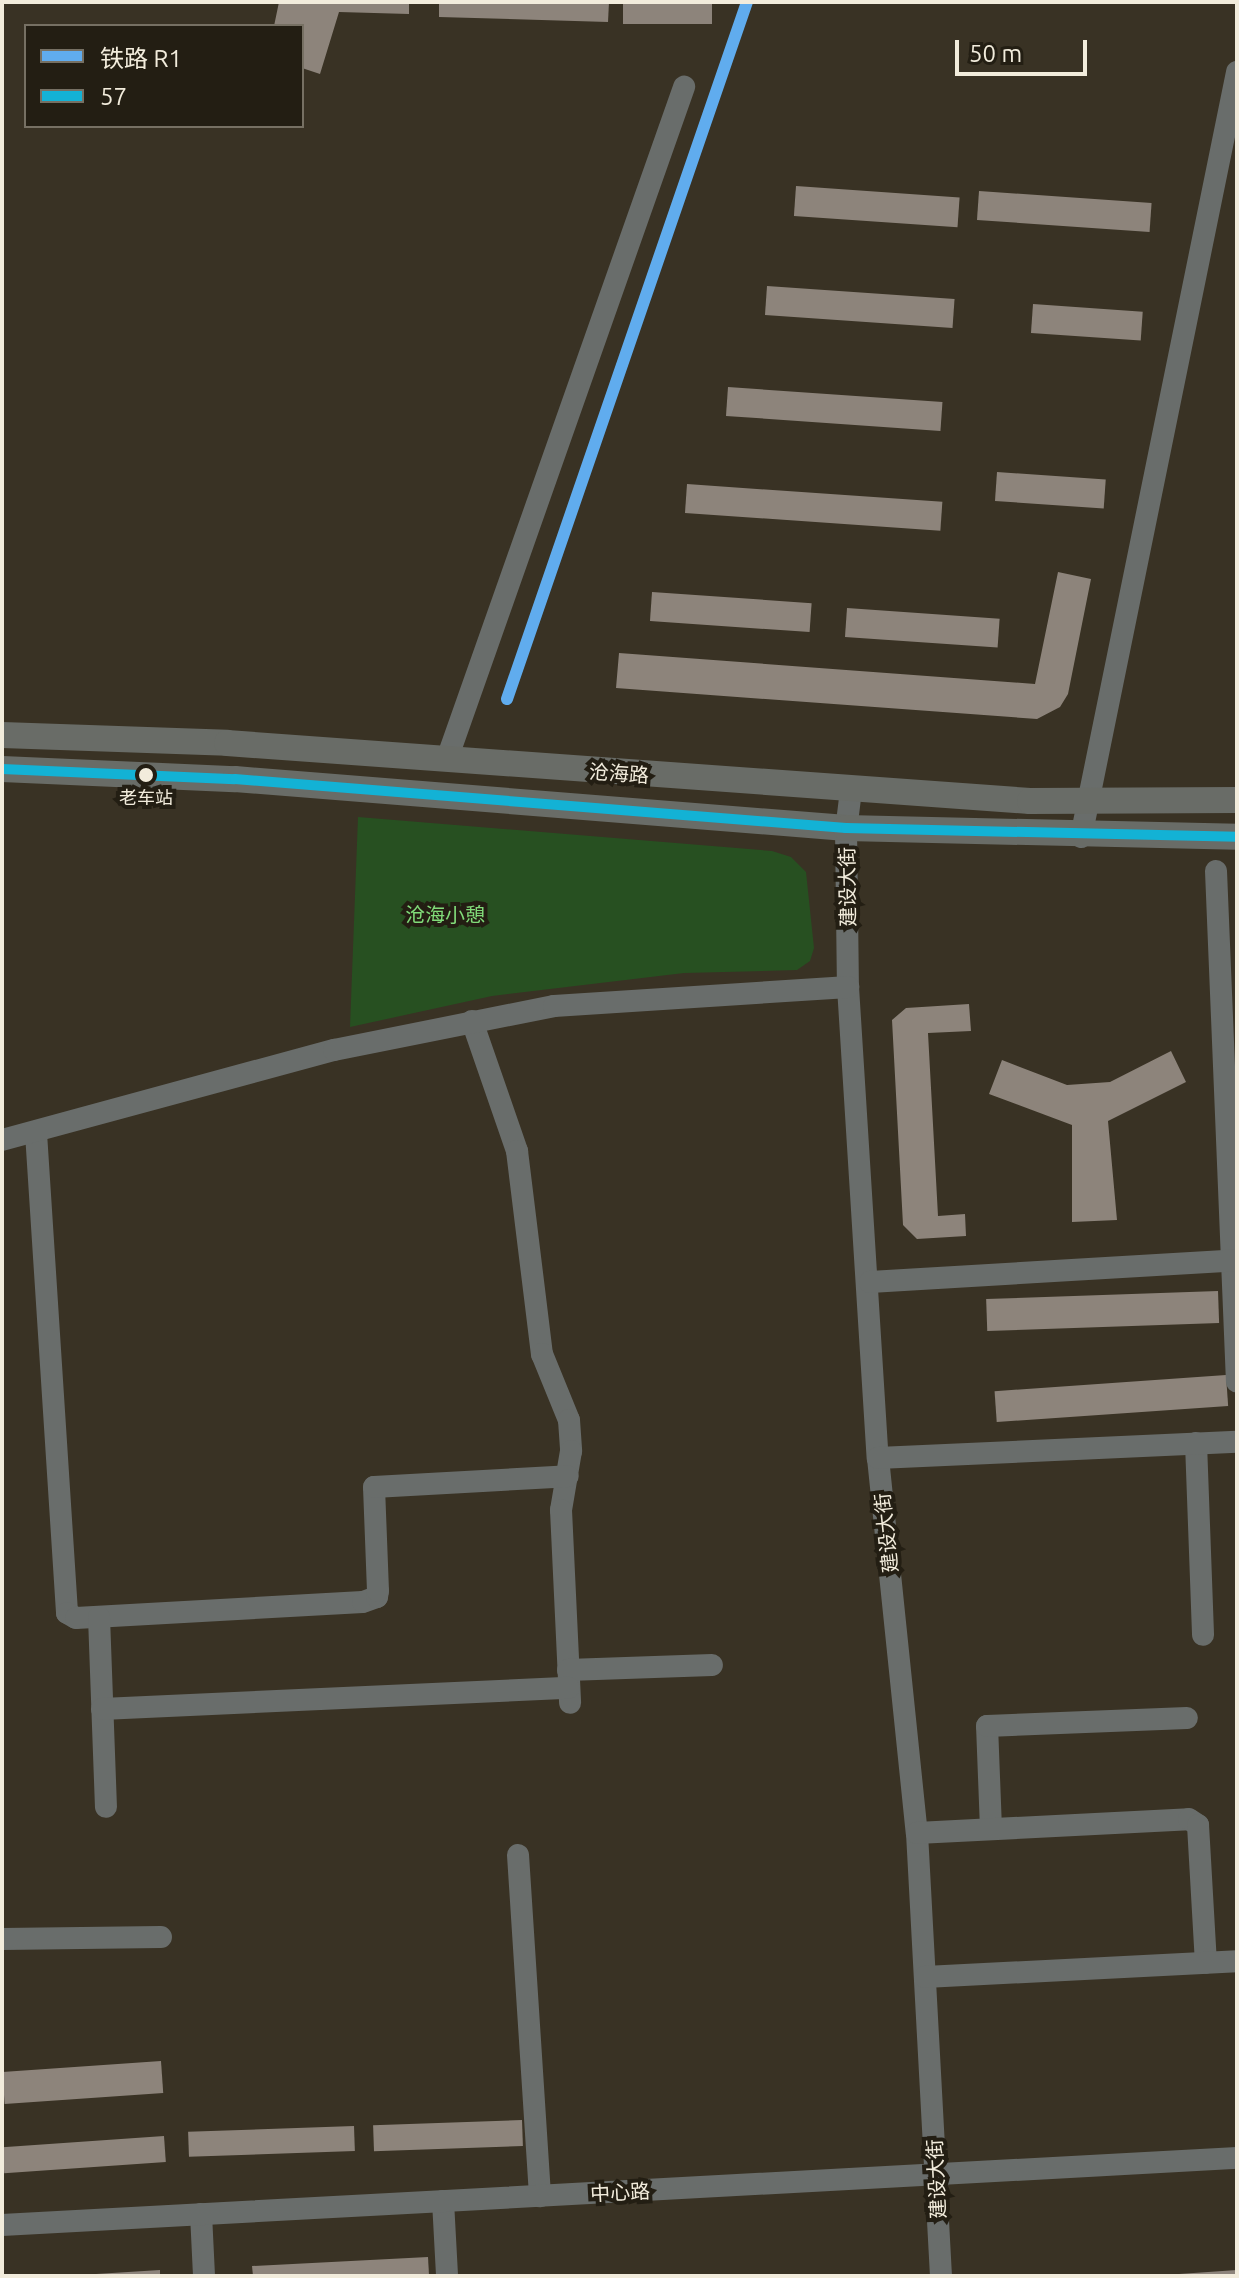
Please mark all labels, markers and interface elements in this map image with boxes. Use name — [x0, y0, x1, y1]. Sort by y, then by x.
legend — [24, 24, 304, 128]
scale bar — [959, 24, 1091, 74]
text: 50 m — [969, 40, 1022, 67]
text: 铁路 R1 — [100, 45, 182, 72]
text: 57 — [100, 83, 127, 110]
street label: 沧海路 — [588, 759, 650, 787]
marker: 老车站 — [138, 767, 154, 783]
place label: 老车站 — [119, 786, 173, 808]
street label: 建设大街 — [834, 847, 860, 927]
park label: 沧海小憩 — [405, 902, 485, 926]
street label: 建设大街 — [870, 1492, 902, 1574]
street label: 建设大街 — [922, 2138, 950, 2220]
street label: 中心路 — [589, 2178, 651, 2206]

